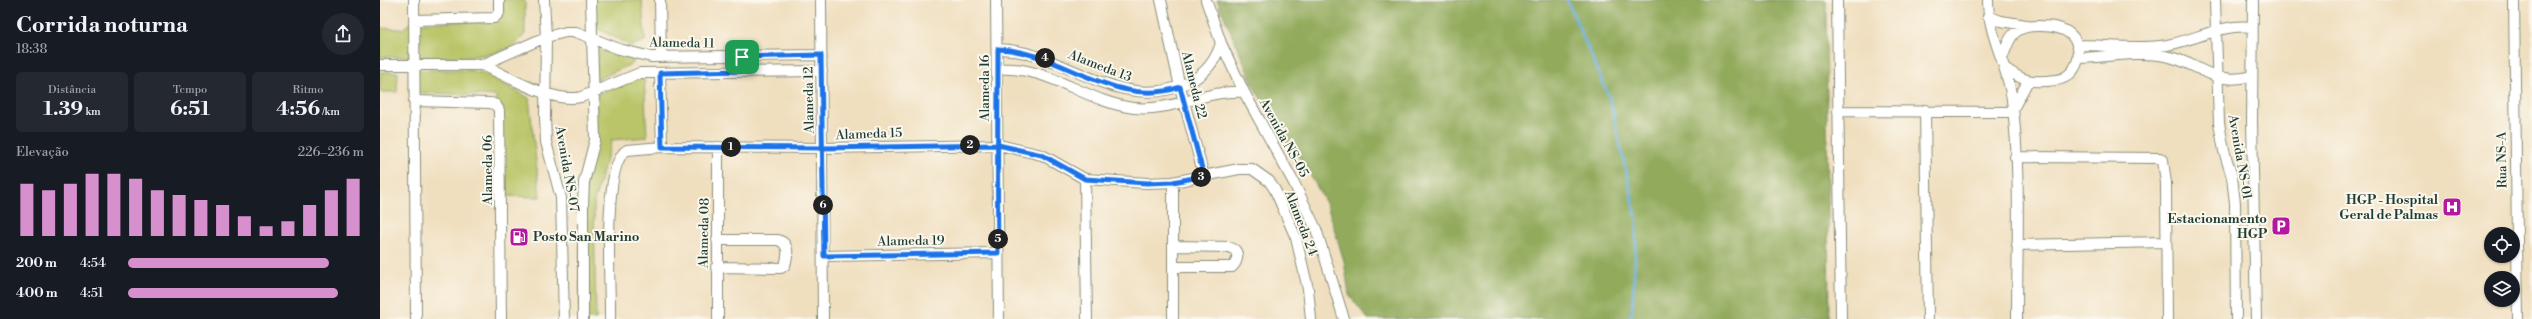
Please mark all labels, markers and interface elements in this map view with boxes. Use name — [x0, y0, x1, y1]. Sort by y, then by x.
text: Corrida noturna — [16, 12, 188, 39]
button: share — [322, 13, 364, 55]
street label: Alameda 11 — [648, 34, 715, 52]
pin — [725, 40, 759, 74]
text: 18:38 — [16, 41, 47, 57]
icon: arrive — [731, 46, 753, 68]
street label: Alameda 13 — [1065, 46, 1134, 85]
pin: 4 — [1035, 48, 1055, 68]
street label: Alameda 22 — [1178, 49, 1210, 120]
text: 4 — [1041, 51, 1049, 65]
street label: Alameda 16 — [977, 54, 993, 122]
street label: Alameda 12 — [800, 66, 818, 135]
text: Distância — [48, 83, 96, 97]
text: Tempo — [173, 83, 207, 97]
text: Ritmo — [293, 83, 323, 97]
street label: Avenida NS-05 — [1255, 95, 1312, 180]
text: 1.39 — [43, 97, 83, 122]
text: 6:51 — [170, 97, 210, 122]
text: 4:56 — [276, 97, 320, 122]
text: km — [83, 105, 101, 119]
text: /km — [320, 105, 340, 119]
street label: Avenida NS-01 — [2224, 112, 2255, 201]
street label: Avenida NS-07 — [551, 124, 583, 214]
street label: Alameda 15 — [834, 125, 903, 143]
street label: Rua NS-A — [2493, 130, 2510, 189]
street label: Alameda 06 — [480, 135, 496, 206]
pin: 2 — [960, 135, 980, 155]
pin: 1 — [721, 137, 741, 157]
text: 2 — [967, 138, 973, 152]
text: 1 — [728, 140, 734, 154]
text: Elevação — [16, 144, 69, 160]
text: 226–236 m — [298, 144, 364, 160]
pin: 3 — [1191, 167, 1211, 187]
text: 3 — [1198, 170, 1204, 184]
street label: Alameda 24 — [1281, 187, 1321, 258]
place label: HGP - Hospital Geral de Palmas — [2339, 192, 2439, 223]
pin: 6 — [813, 195, 833, 215]
hospital icon: HGP - Hospital Geral de Palmas — [2441, 196, 2463, 218]
street label: Alameda 08 — [695, 198, 713, 269]
text: 6 — [820, 198, 826, 212]
place label: Estacionamento HGP — [2167, 211, 2268, 242]
parking icon: Estacionamento HGP — [2270, 215, 2292, 237]
fuel station icon: Posto San Marino — [508, 226, 530, 248]
map controls — [2484, 227, 2520, 307]
button: locate — [2484, 227, 2520, 263]
place label: Posto San Marino — [533, 229, 640, 245]
pin: 5 — [988, 229, 1008, 249]
street label: Alameda 19 — [876, 232, 945, 250]
text: 5 — [995, 232, 1001, 246]
text: 200 m — [16, 255, 57, 271]
text: 4:54 — [80, 255, 106, 271]
button: layers — [2484, 271, 2520, 307]
text: 400 m — [16, 285, 58, 301]
text: 4:51 — [80, 285, 103, 301]

